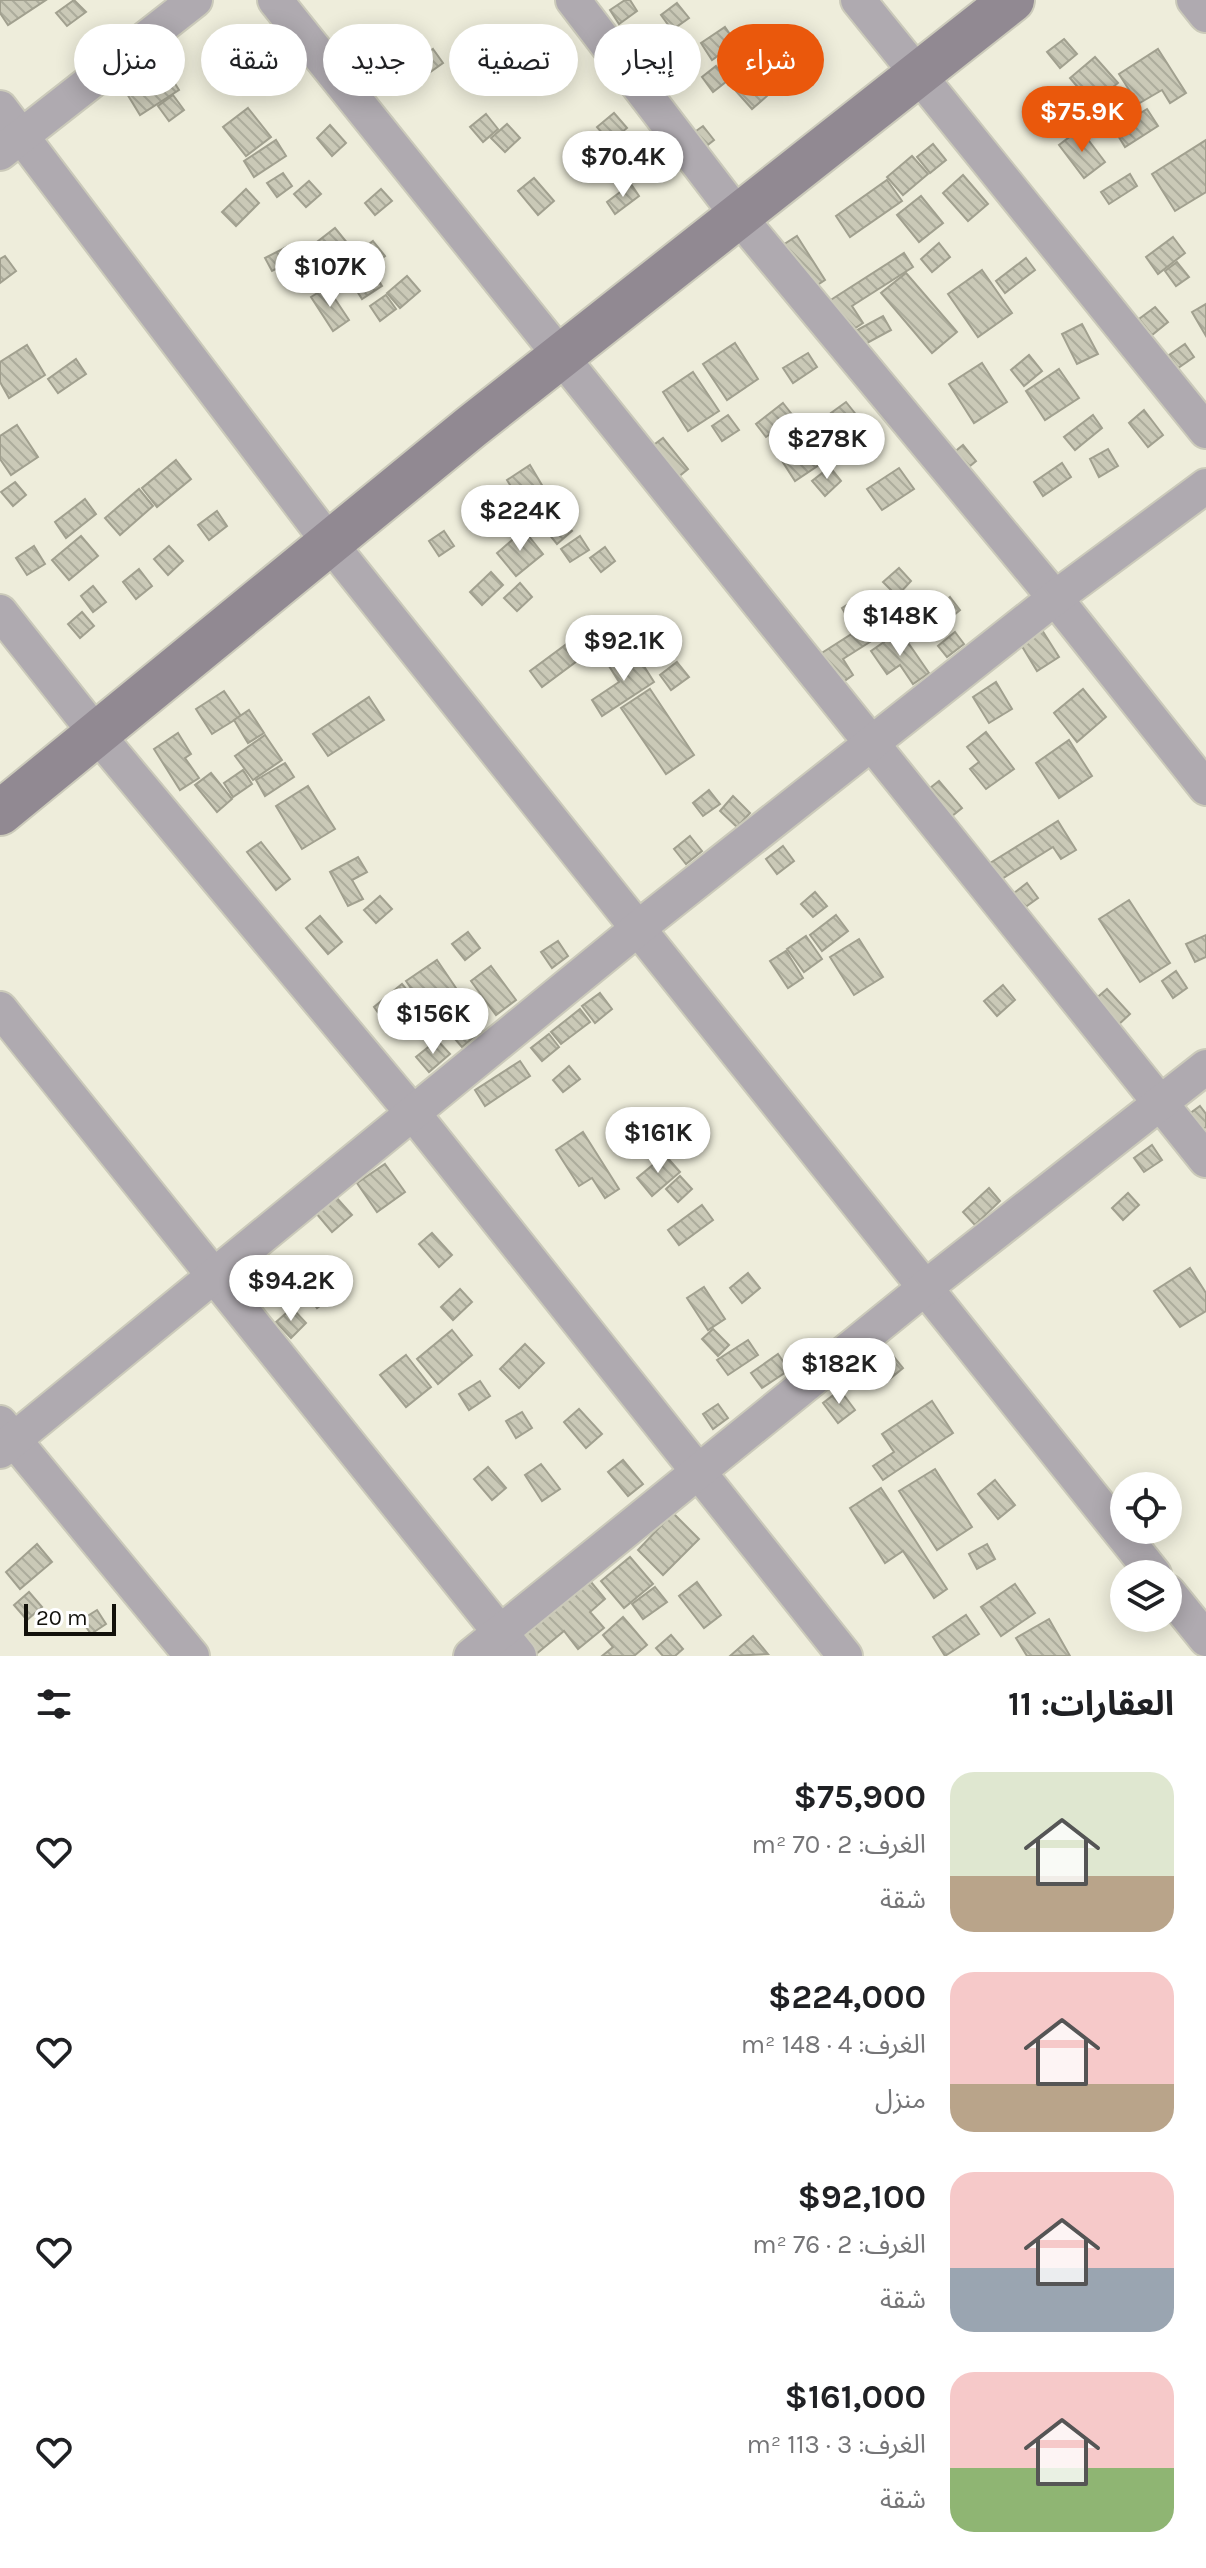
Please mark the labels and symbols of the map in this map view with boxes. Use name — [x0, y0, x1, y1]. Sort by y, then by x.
pin: $75.9K — [1017, 86, 1147, 154]
pin: $70.4K — [558, 131, 688, 199]
pin: $107K — [274, 241, 386, 309]
pin: $278K — [771, 413, 883, 481]
pin: $224K — [464, 485, 576, 553]
pin: $148K — [844, 590, 956, 658]
pin: $92.1K — [559, 615, 689, 683]
pin: $156K — [377, 988, 489, 1056]
pin: $161K — [602, 1107, 714, 1175]
pin: $94.2K — [226, 1255, 356, 1323]
pin: $182K — [783, 1338, 895, 1406]
scale bar — [24, 1600, 116, 1636]

